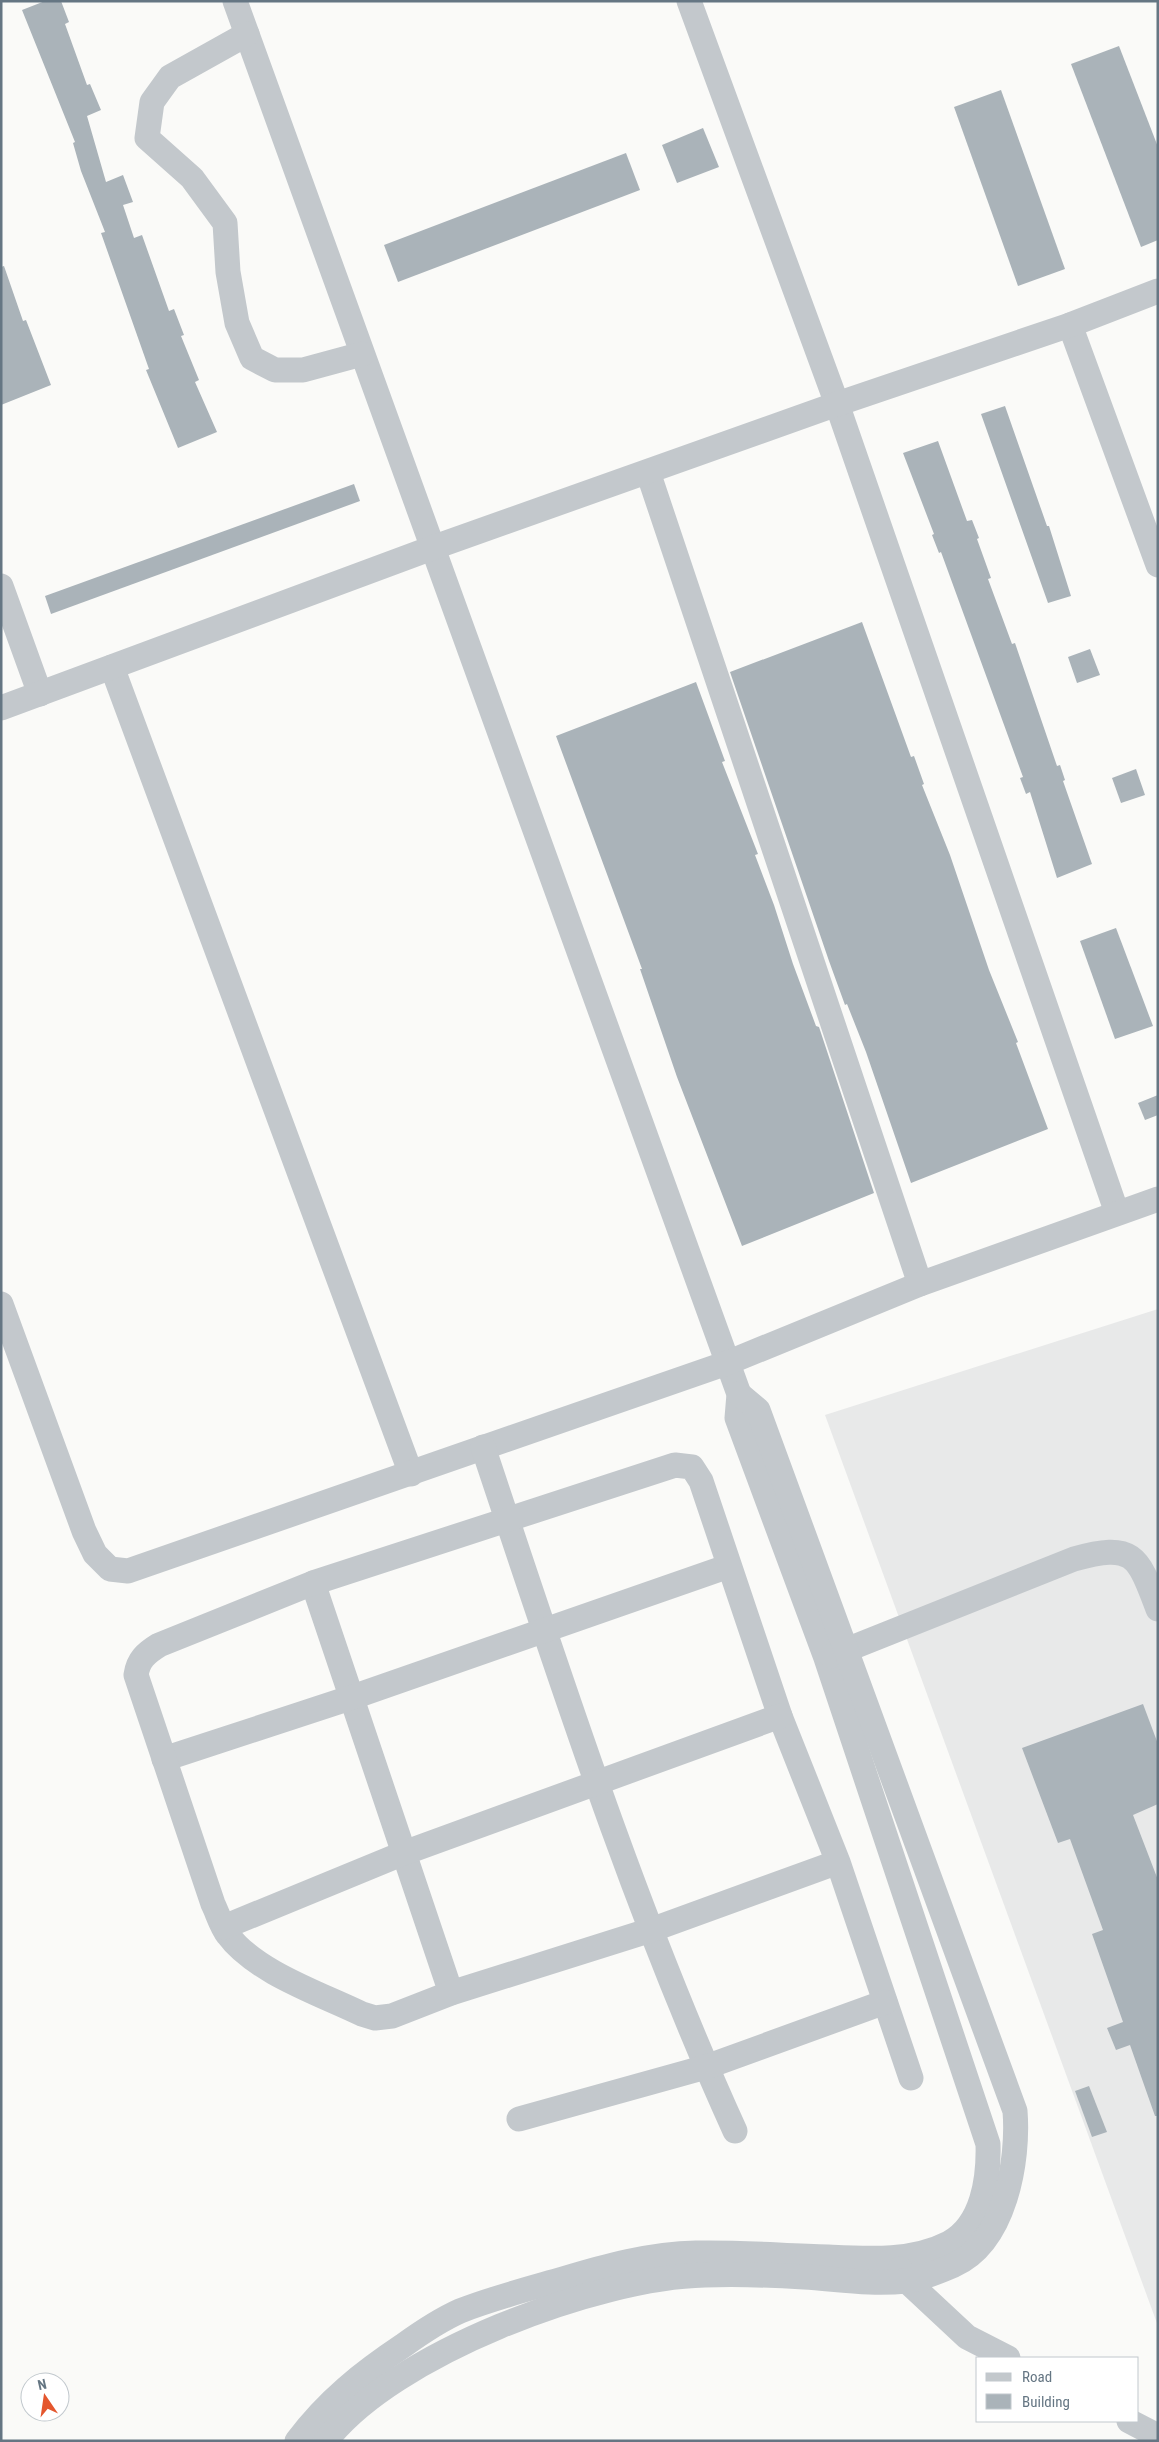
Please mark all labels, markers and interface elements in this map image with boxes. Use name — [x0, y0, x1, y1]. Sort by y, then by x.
legend — [976, 2357, 1139, 2422]
text: Road — [1022, 2368, 1052, 2386]
north arrow — [20, 2372, 70, 2422]
text: N — [36, 2376, 48, 2393]
text: Building — [1022, 2393, 1070, 2411]

